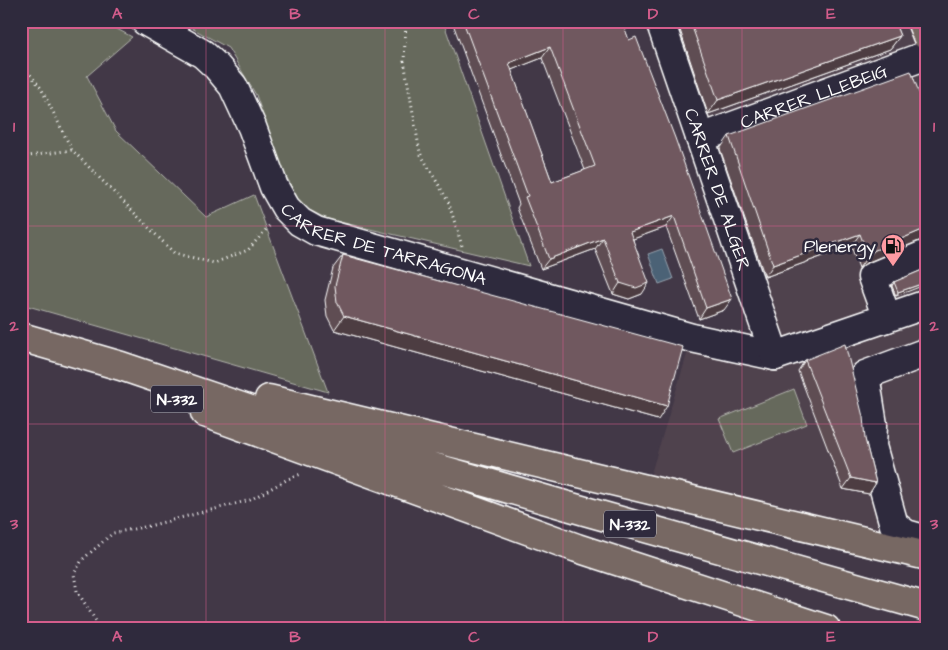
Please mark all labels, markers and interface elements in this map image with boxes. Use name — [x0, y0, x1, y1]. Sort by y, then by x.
text: A — [112, 3, 123, 25]
text: B — [289, 3, 301, 25]
text: C — [468, 3, 480, 25]
text: D — [648, 3, 659, 25]
text: E — [826, 3, 836, 25]
street label: CARRER LLEBEIG — [737, 58, 891, 135]
street label: CARRER DE ALGER — [678, 105, 757, 274]
text: 1 — [13, 116, 16, 138]
text: 1 — [933, 116, 936, 138]
street label: CARRER DE TARRAGONA — [275, 198, 490, 292]
fuel station icon: Plenergy — [880, 233, 906, 267]
place label: Plenergy — [804, 234, 876, 260]
text: 2 — [8, 315, 19, 337]
text: 2 — [928, 315, 939, 337]
road number: N-332 — [151, 386, 203, 412]
road number: N-332 — [604, 510, 656, 538]
text: 3 — [9, 513, 19, 535]
text: 3 — [929, 513, 939, 535]
text: A — [112, 626, 123, 648]
text: B — [289, 626, 301, 648]
text: C — [468, 626, 480, 648]
text: D — [648, 626, 659, 648]
text: E — [826, 626, 836, 648]

